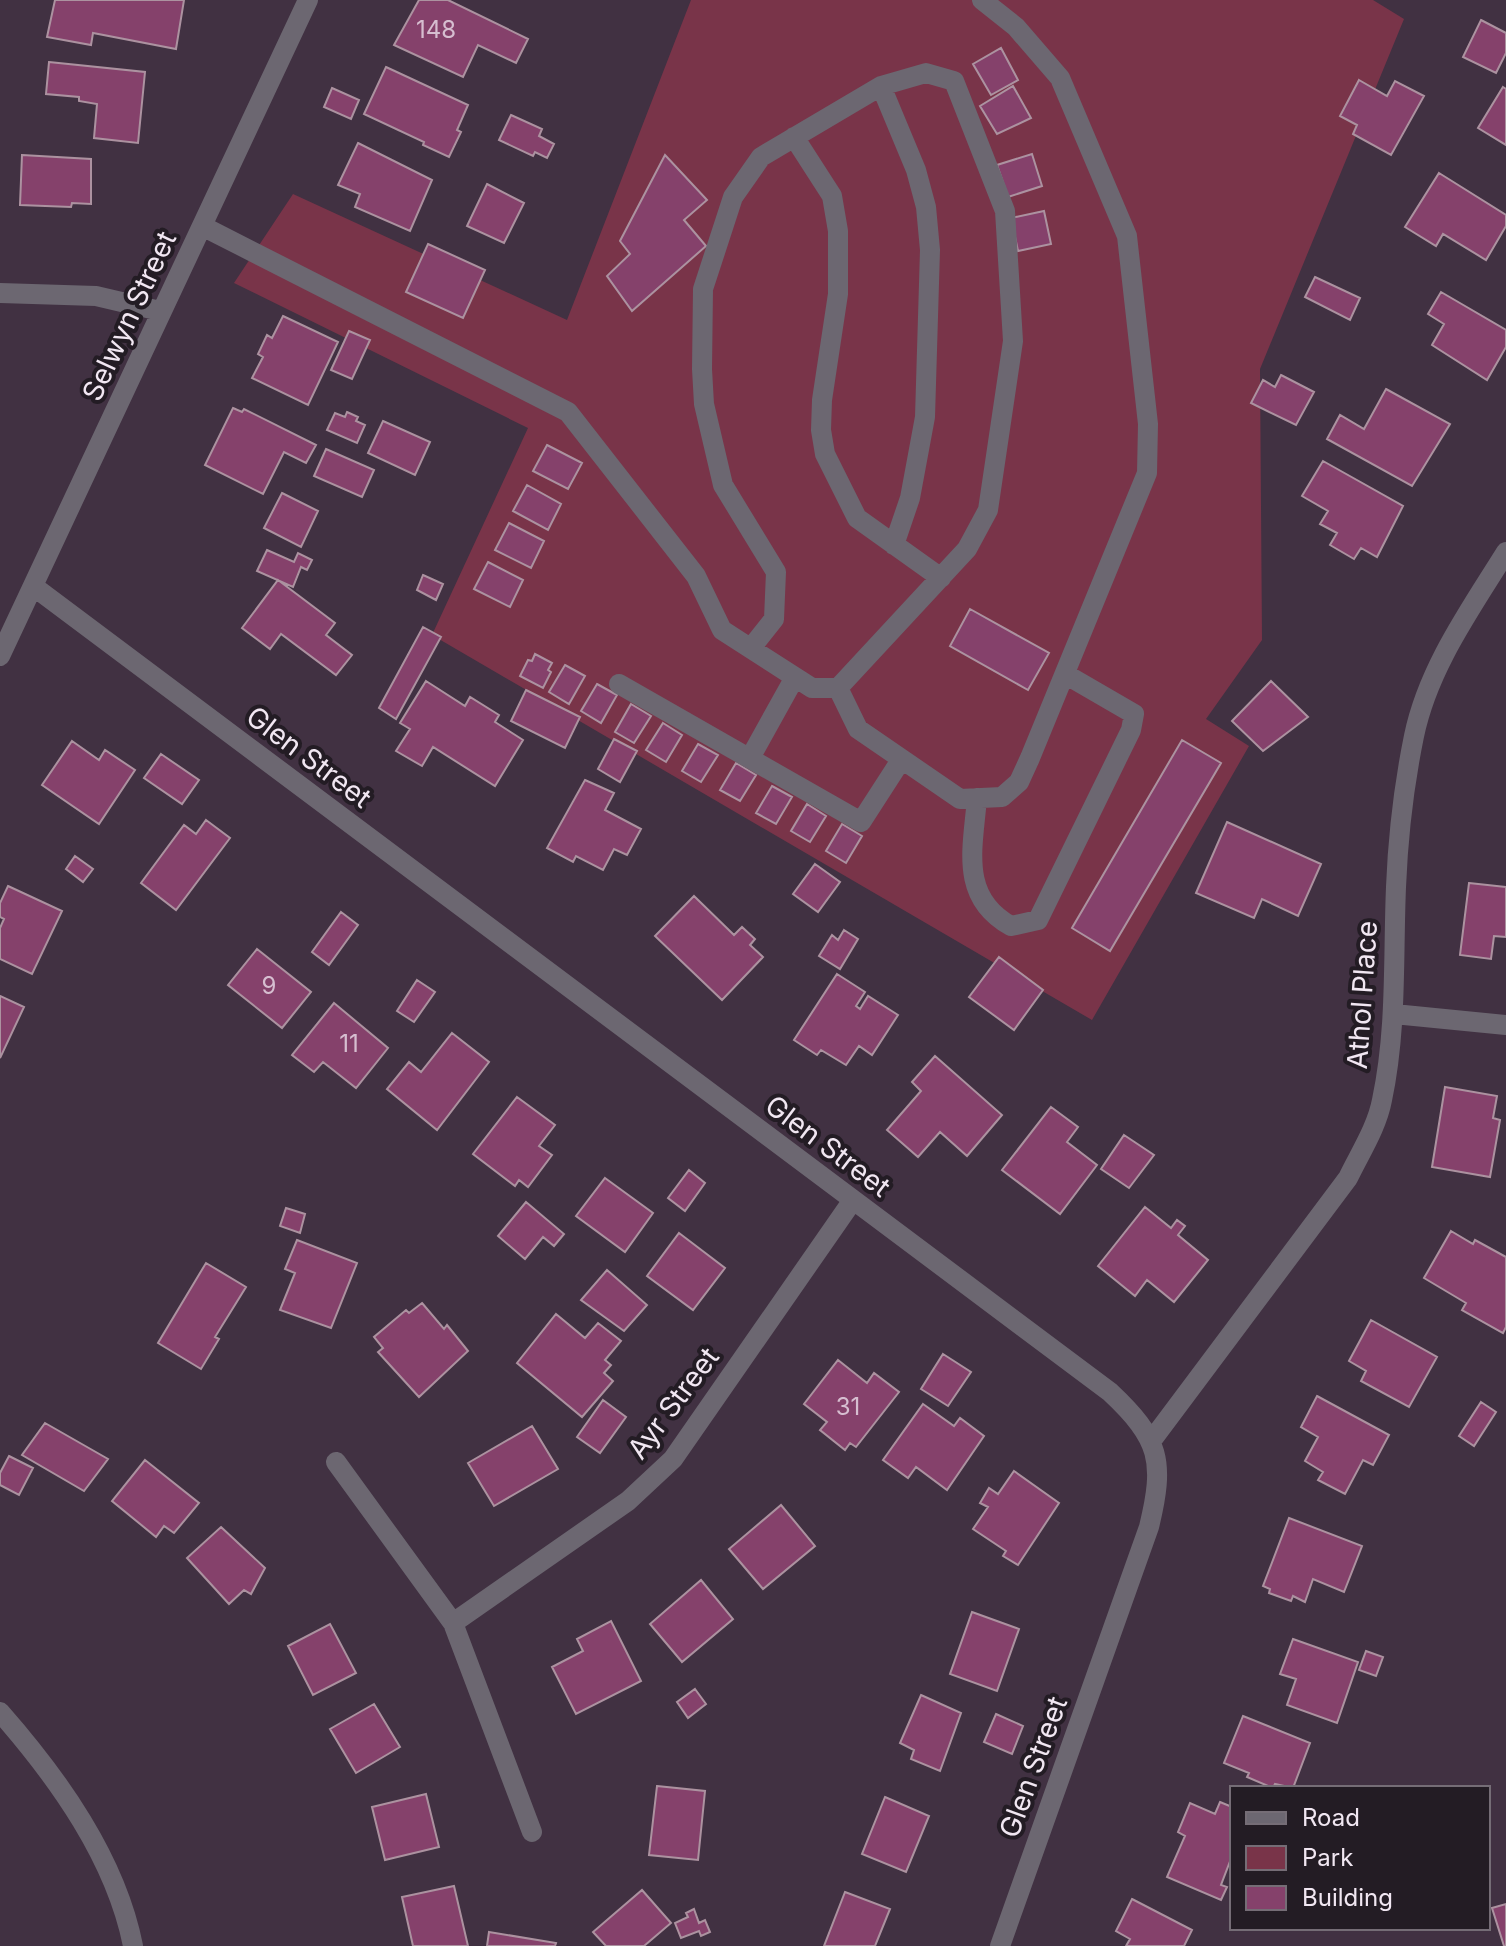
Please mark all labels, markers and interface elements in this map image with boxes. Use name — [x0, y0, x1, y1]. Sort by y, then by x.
house number: 148 — [416, 15, 456, 44]
street label: Selwyn Street — [75, 226, 183, 406]
street label: Glen Street — [240, 699, 378, 815]
street label: Athol Place — [1340, 920, 1384, 1070]
house number: 9 — [262, 971, 276, 1000]
house number: 11 — [339, 1029, 359, 1058]
street label: Glen Street — [759, 1088, 897, 1204]
street label: Ayr Street — [620, 1341, 726, 1465]
house number: 31 — [836, 1392, 860, 1421]
street label: Glen Street — [992, 1692, 1074, 1842]
legend — [1230, 1786, 1490, 1930]
text: Road — [1302, 1803, 1360, 1832]
text: Park — [1302, 1843, 1353, 1872]
text: Building — [1302, 1883, 1393, 1912]

